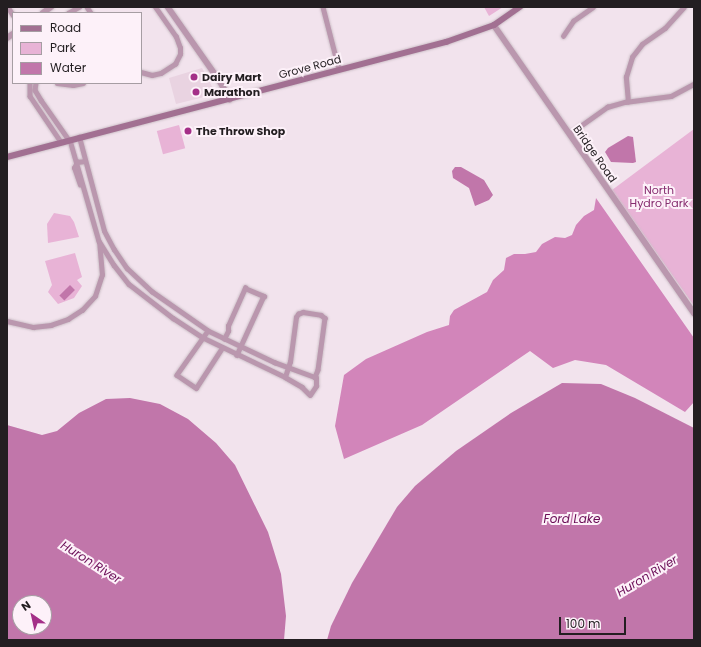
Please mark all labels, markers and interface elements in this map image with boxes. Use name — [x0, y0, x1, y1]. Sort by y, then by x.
legend — [12, 12, 142, 84]
text: Road — [50, 19, 81, 36]
text: Park — [50, 39, 76, 56]
street label: Grove Road — [277, 52, 343, 82]
text: Water — [50, 59, 86, 76]
place label: Dairy Mart — [202, 70, 261, 84]
marker: Dairy Mart — [189, 72, 199, 82]
place label: Marathon — [204, 85, 260, 99]
marker: Marathon — [191, 87, 201, 97]
street label: Bridge Road — [570, 123, 620, 185]
place label: The Throw Shop — [196, 124, 285, 138]
marker: The Throw Shop — [183, 126, 193, 136]
park label: North Hydro Park — [630, 184, 688, 210]
water label: Ford Lake — [544, 512, 600, 526]
water label: Huron River — [58, 538, 124, 586]
water label: Huron River — [614, 552, 680, 600]
north arrow — [12, 595, 52, 635]
text: N — [18, 597, 34, 615]
scale bar — [561, 609, 628, 635]
text: 100 m — [566, 615, 600, 632]

